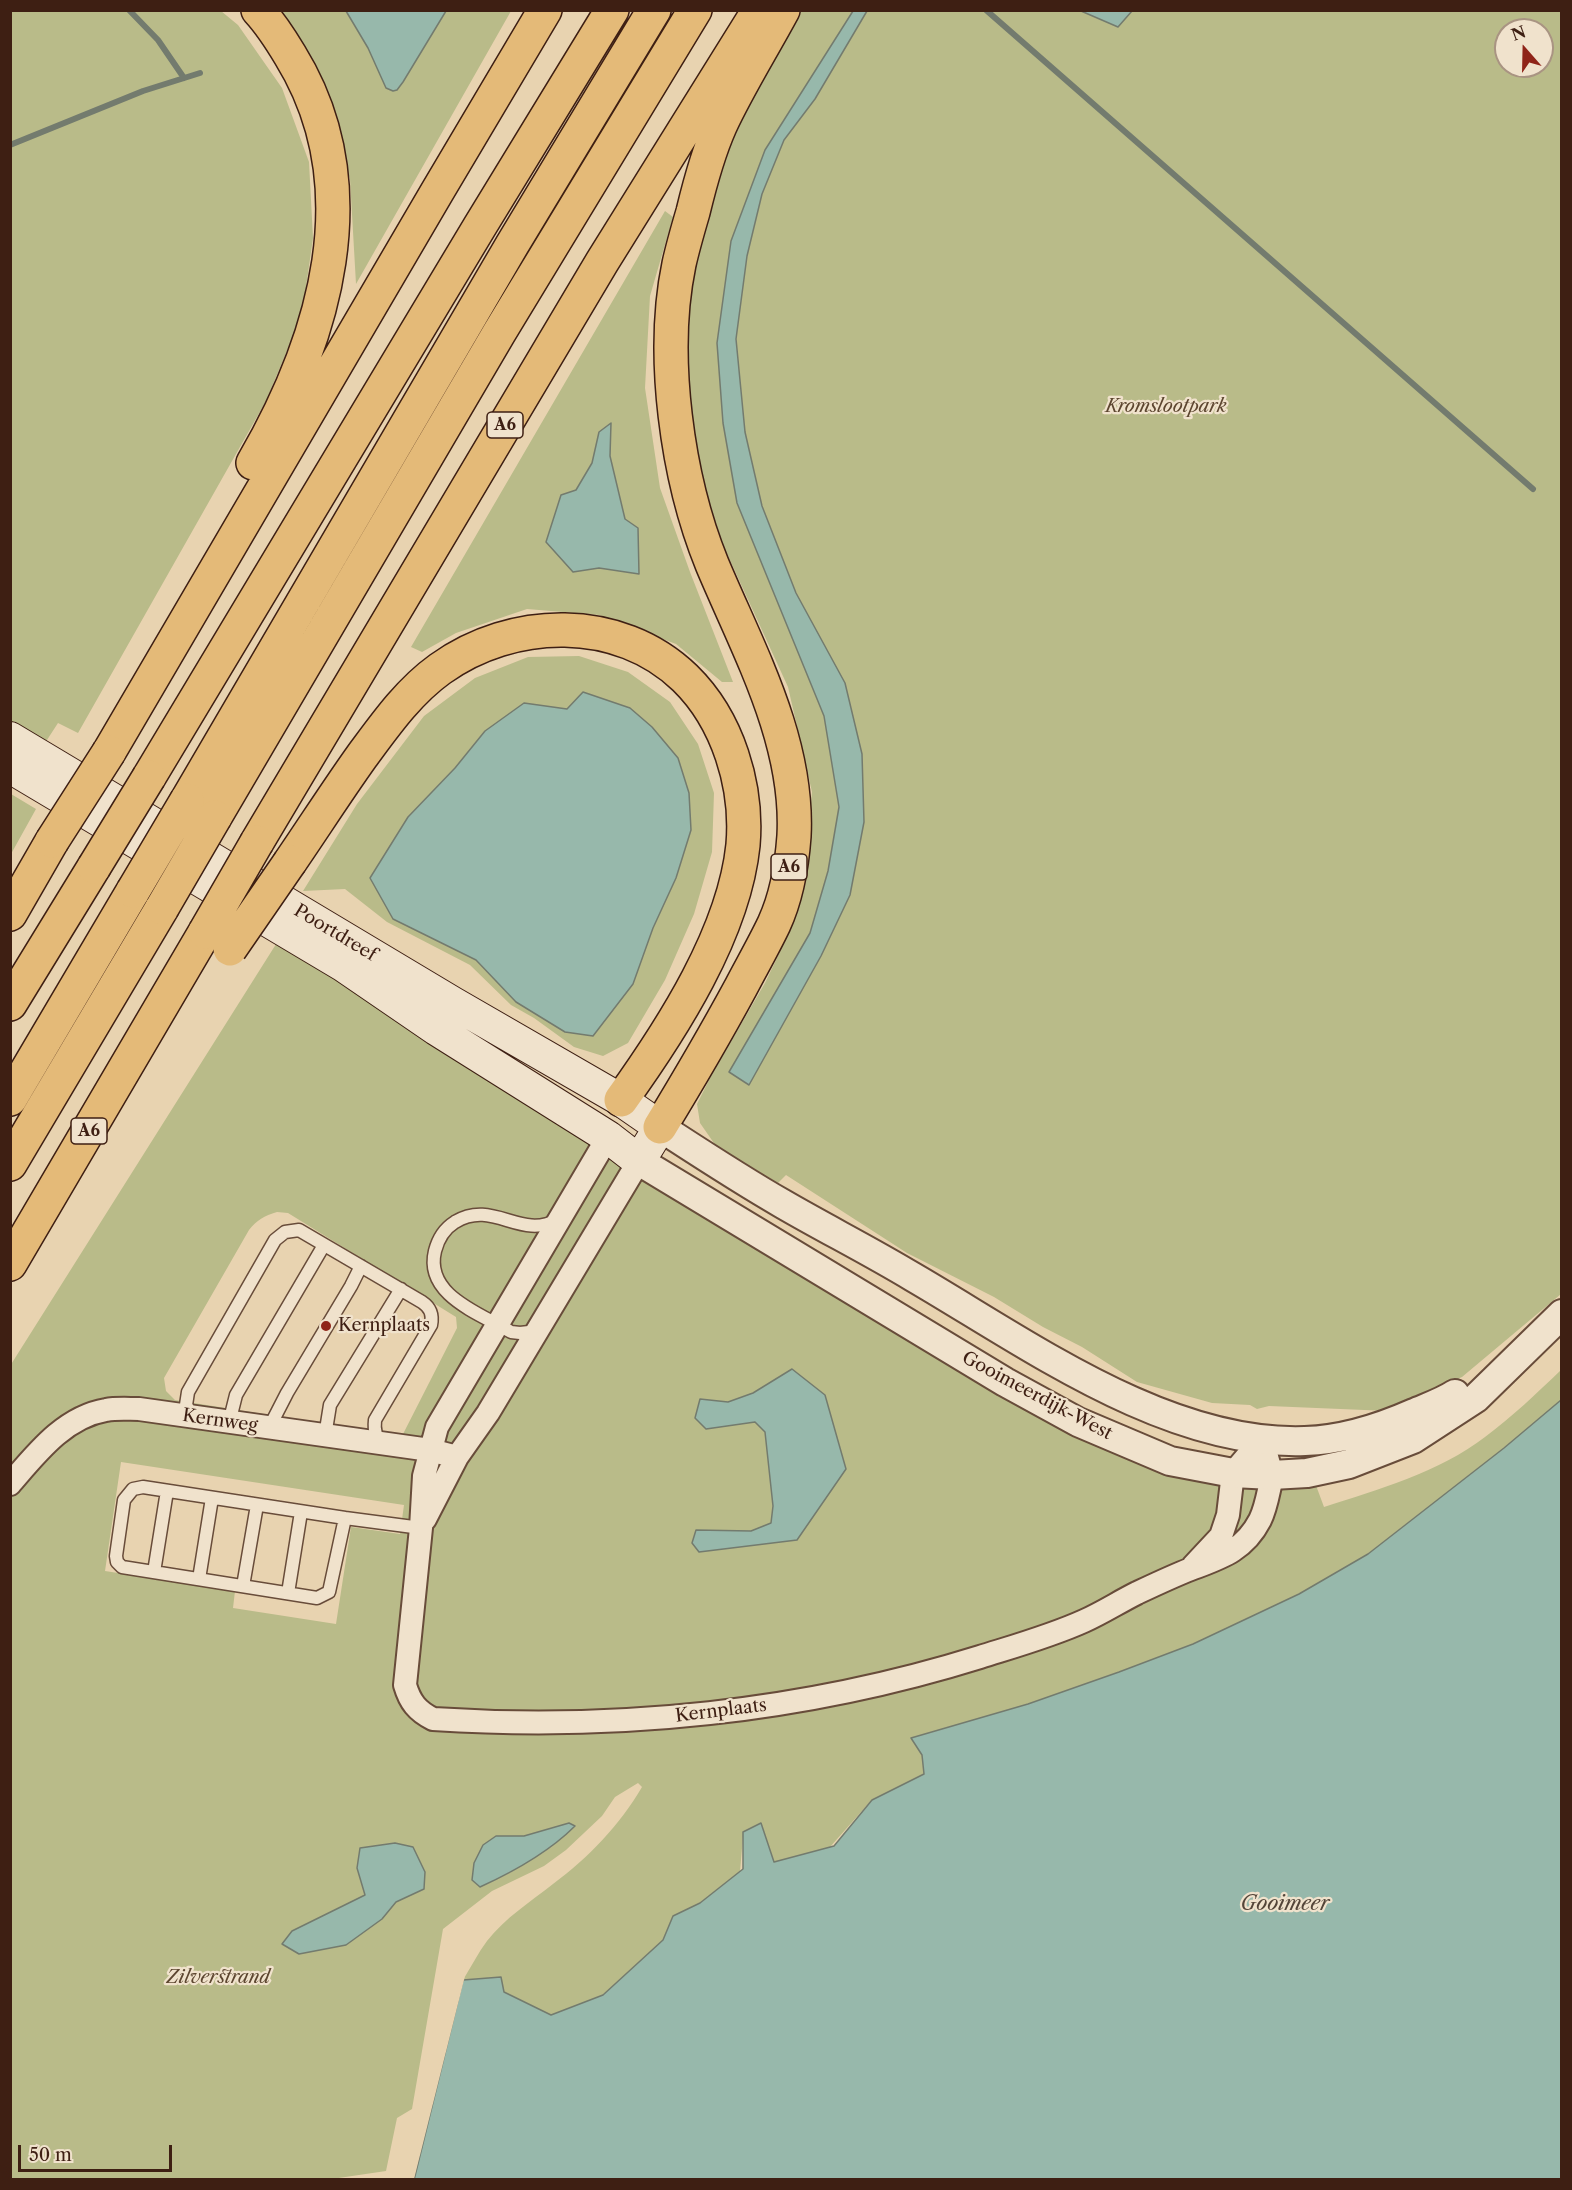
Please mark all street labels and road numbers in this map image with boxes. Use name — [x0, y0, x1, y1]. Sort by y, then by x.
road number: A6 — [487, 412, 523, 438]
road number: A6 — [771, 854, 807, 880]
street label: Poortdreef — [290, 900, 380, 966]
road number: A6 — [71, 1118, 107, 1144]
street label: Gooimeerdijk-West — [958, 1347, 1116, 1445]
street label: Kernweg — [181, 1405, 259, 1437]
street label: Kernplaats — [674, 1695, 768, 1727]

